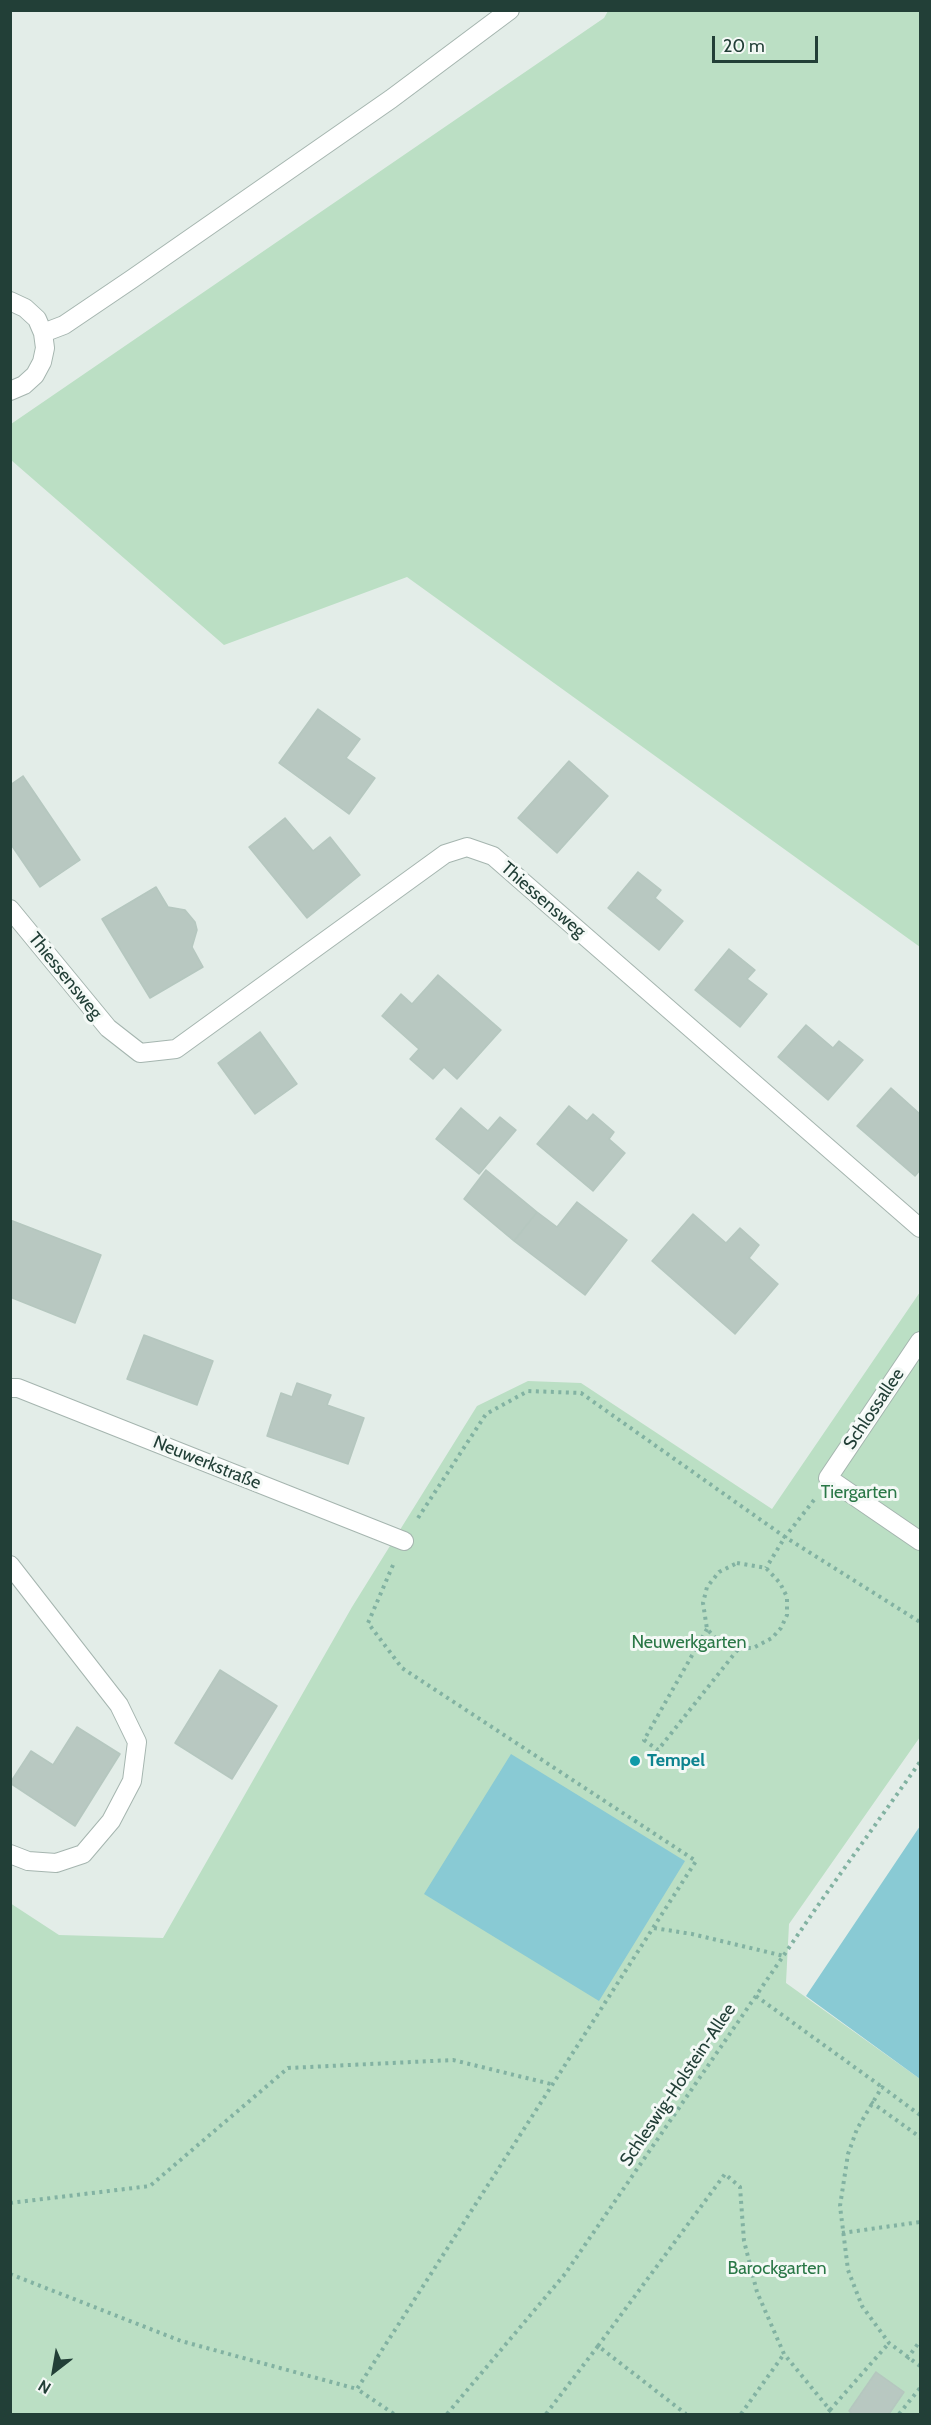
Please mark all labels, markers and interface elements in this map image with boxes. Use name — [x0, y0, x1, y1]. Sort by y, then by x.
scale bar — [715, 24, 822, 62]
text: 20 m — [723, 35, 765, 57]
street label: Thiessensweg — [496, 857, 590, 943]
street label: Thiessensweg — [24, 928, 106, 1024]
street label: Schlossallee — [839, 1364, 909, 1454]
street label: Neuwerkstraße — [150, 1432, 264, 1494]
park label: Tiergarten — [821, 1482, 897, 1504]
park label: Neuwerkgarten — [631, 1632, 747, 1654]
place label: Tempel — [647, 1750, 705, 1772]
marker: Tempel — [628, 1754, 642, 1768]
street label: Schleswig-Holstein-Allee — [616, 2000, 740, 2170]
park label: Barockgarten — [727, 2258, 827, 2280]
north arrow — [24, 2341, 84, 2401]
text: N — [35, 2376, 54, 2398]

